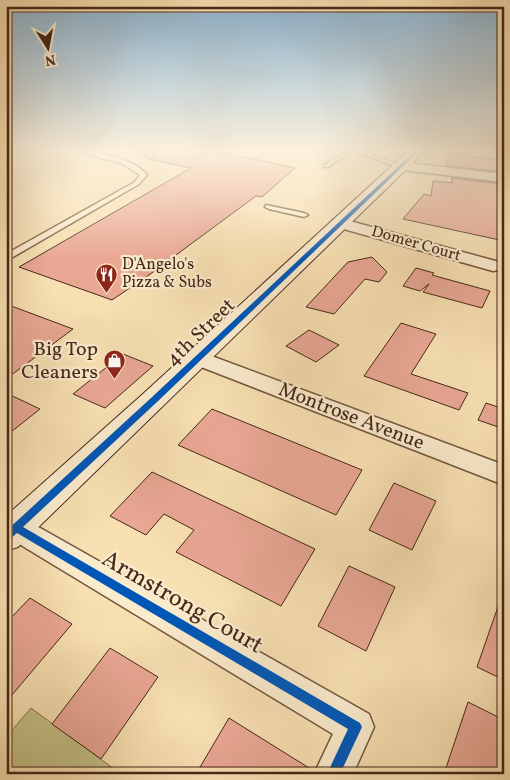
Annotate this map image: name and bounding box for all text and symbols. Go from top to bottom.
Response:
north arrow [22,22,72,72]
text: N [43,49,57,70]
street label: Domer Court [369,221,464,267]
place label: D'Angelo's Pizza & Subs [122,254,212,294]
restaurant icon: D'Angelo's Pizza & Subs [94,262,118,293]
street label: 4th Street [160,293,242,373]
place label: Big Top Cleaners [21,336,98,387]
shop icon: Big Top Cleaners [102,349,126,380]
street label: Montrose Avenue [274,376,428,458]
street label: Armstrong Court [95,543,269,663]

